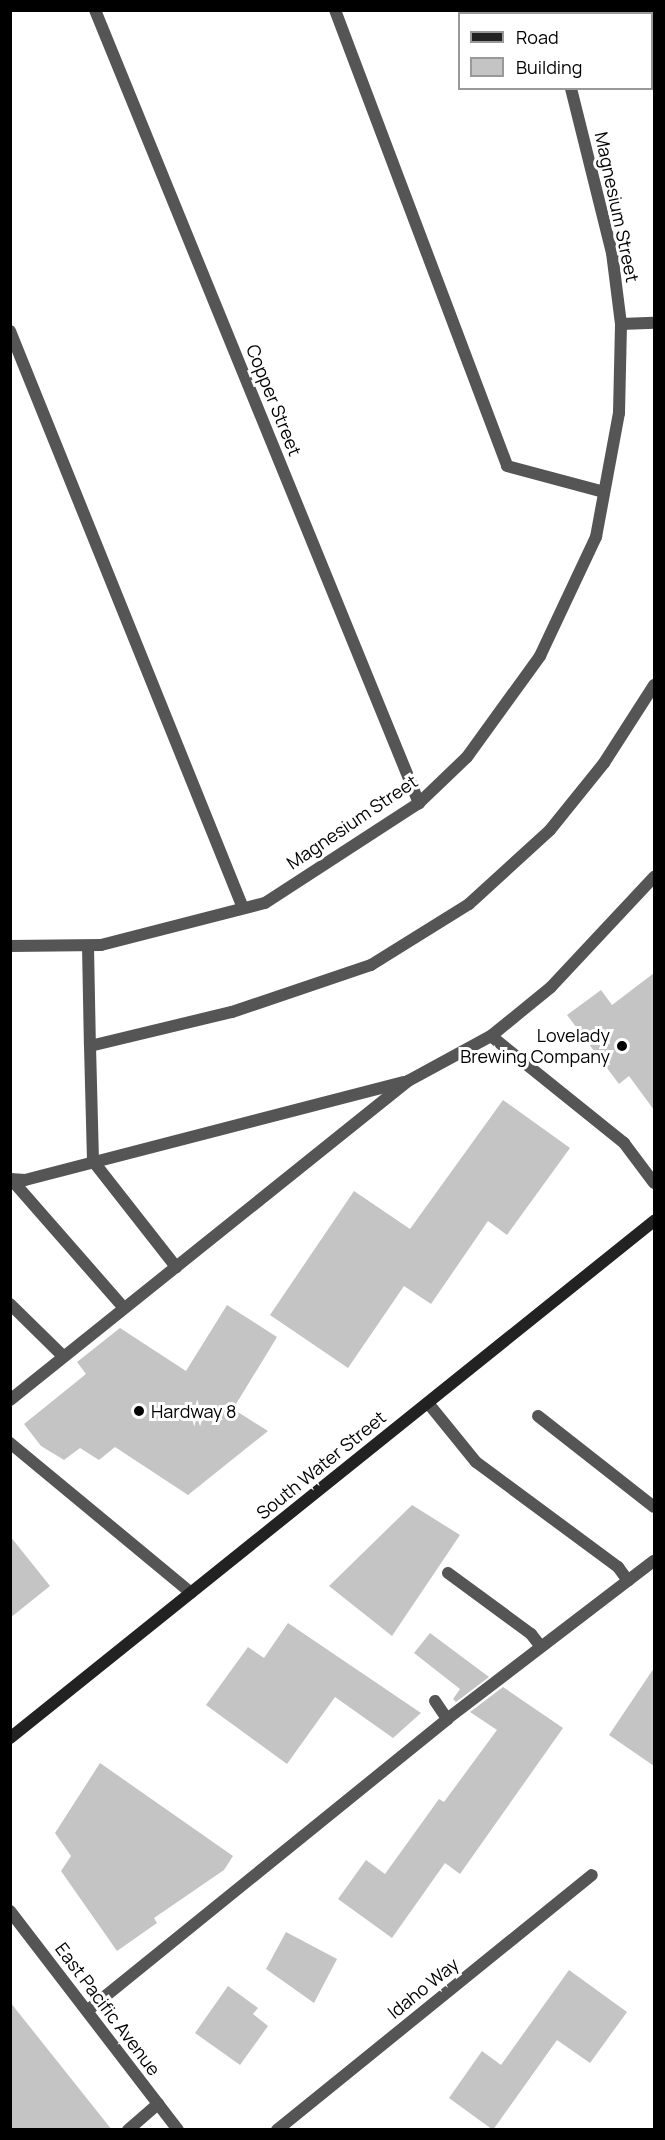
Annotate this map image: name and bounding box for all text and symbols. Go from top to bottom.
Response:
legend [458,12,653,90]
text: Road [516,25,559,49]
text: Building [516,55,582,79]
street label: Magnesium Street [591,130,643,284]
street label: Copper Street [242,341,306,459]
street label: Magnesium Street [283,770,421,874]
place label: Lovelady Brewing Company [460,1025,610,1068]
marker: Lovelady Brewing Company [615,1039,629,1053]
place label: Hardway 8 [151,1400,237,1422]
marker: Hardway 8 [132,1404,146,1418]
street label: South Water Street [252,1406,390,1524]
street label: East Pacific Avenue [51,1938,165,2080]
street label: Idaho Way [383,1953,463,2023]

